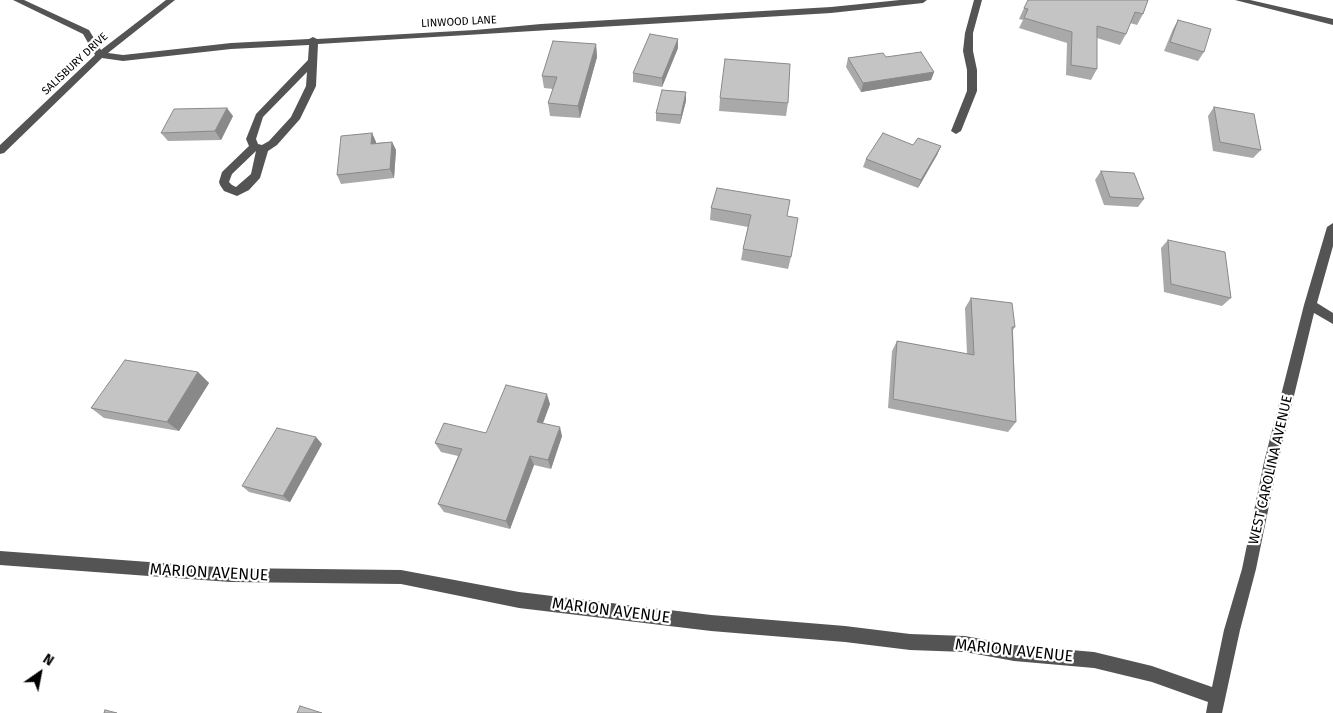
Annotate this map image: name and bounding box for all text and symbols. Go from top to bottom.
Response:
street label: LINWOOD LANE [421,13,497,31]
street label: SALISBURY DRIVE [39,30,111,98]
street label: WEST CAROLINA AVENUE [1246,394,1296,546]
street label: MARION AVENUE [149,560,269,586]
street label: MARION AVENUE [551,594,671,628]
street label: MARION AVENUE [954,635,1074,667]
north arrow [15,648,65,698]
text: N [40,650,57,670]

